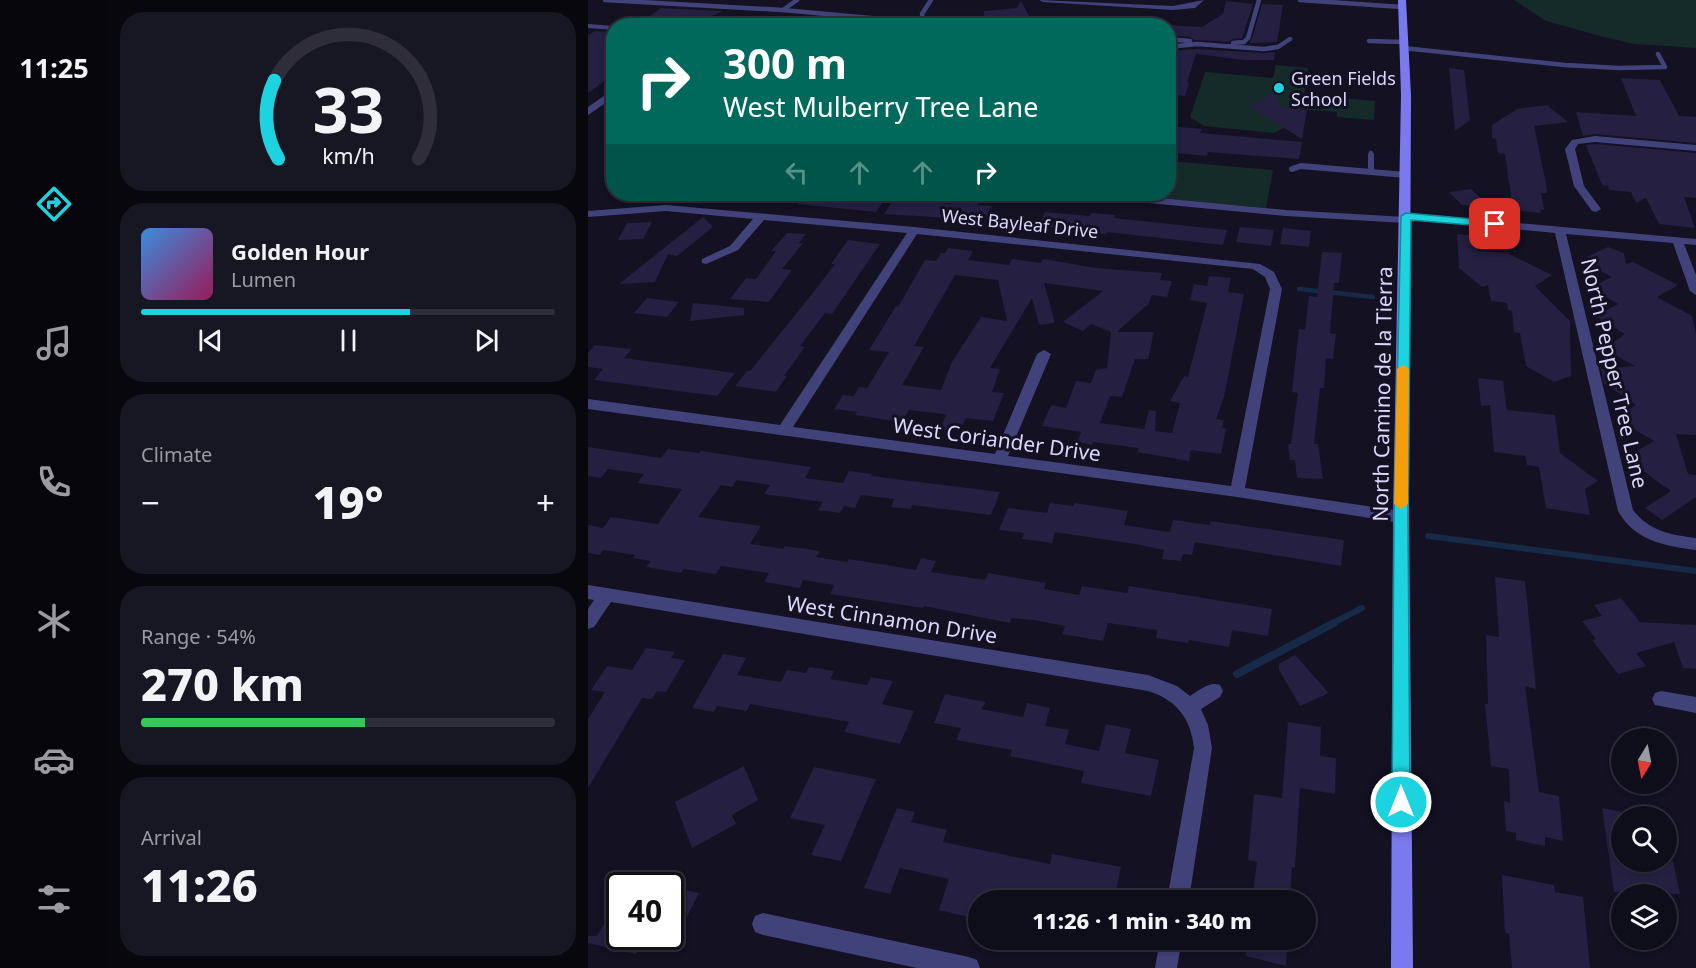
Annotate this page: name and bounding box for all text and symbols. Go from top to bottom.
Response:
text: 300 m [723,34,847,91]
icon: right [624,42,702,120]
text: 11:25 [19,49,89,86]
text: 33 [312,66,384,151]
place label: Green Fields School [1291,66,1396,111]
marker: Green Fields School [1272,81,1286,95]
text: West Mulberry Tree Lane [723,88,1039,125]
text: km/h [322,141,374,170]
icon: left [780,156,813,189]
icon: ahead [843,156,876,189]
icon: ahead [906,156,939,189]
icon: right [969,156,1002,189]
icon: directions [33,183,75,225]
pin [1469,198,1520,249]
street label: West Bayleaf Drive [940,203,1100,243]
icon: arrive [1478,207,1511,240]
text: Golden Hour [231,236,369,266]
street label: North Pepper Tree Lane [1575,255,1655,491]
text: Lumen [231,266,296,293]
street label: North Camino de la Tierra [1366,266,1398,522]
icon: music [33,322,75,364]
icon: previous [194,324,227,357]
icon: pause [332,324,365,357]
icon: next [470,324,503,357]
street label: West Coriander Drive [891,411,1103,467]
text: Climate [141,441,212,468]
icon: phone [33,461,75,503]
text: 19° [312,471,384,532]
text: − [141,480,160,525]
text: + [536,480,555,525]
street label: West Cinnamon Drive [785,588,999,650]
icon: climate [33,600,75,642]
text: Range · 54% [141,623,256,650]
text: 270 km [141,653,304,714]
north arrow [1611,728,1677,794]
map controls [1611,728,1677,950]
icon: car [33,739,75,781]
position arrow [1369,770,1433,834]
button: search [1611,806,1677,872]
text: Arrival [141,824,202,851]
text: 11:26 [141,854,258,915]
speed limit sign: 40 [606,872,684,950]
icon: filters [33,878,75,920]
button: layers [1611,884,1677,950]
text: 11:26 · 1 min · 340 m [1032,905,1252,935]

